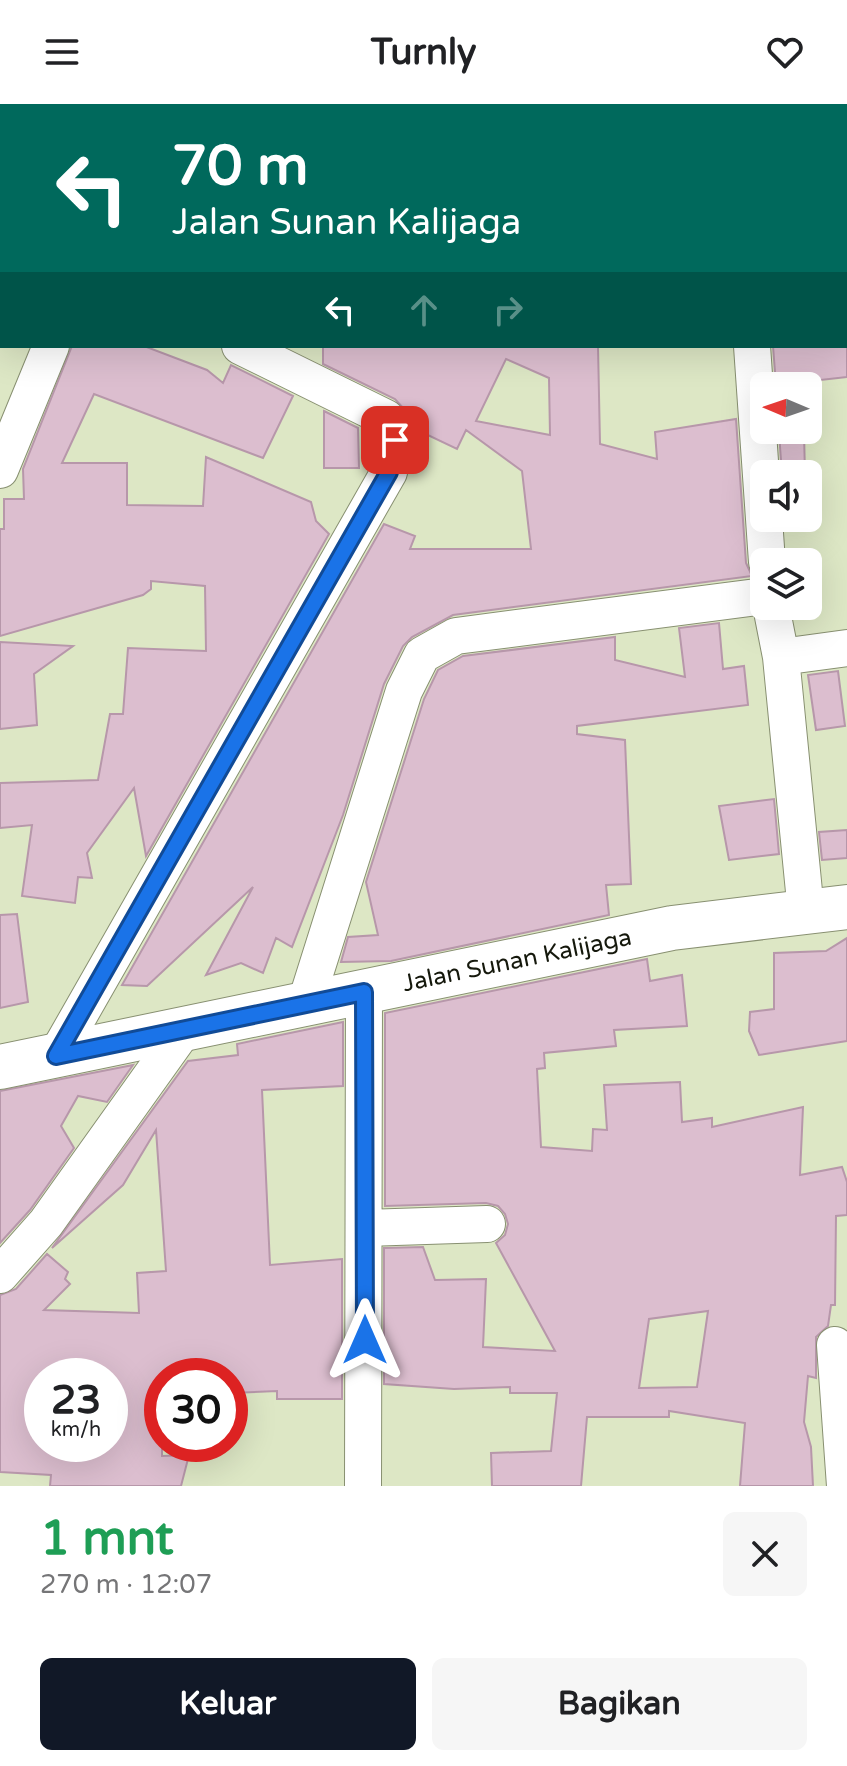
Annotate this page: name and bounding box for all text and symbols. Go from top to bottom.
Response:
icon: menu [40,30,84,74]
icon: heart [763,30,807,74]
text: Turnly [371,31,476,74]
text: 70 m [172,133,308,200]
icon: left [40,136,144,240]
text: Jalan Sunan Kalijaga [172,201,521,244]
icon: left [318,288,362,332]
icon: ahead [402,288,446,332]
icon: right [486,288,530,332]
north arrow [750,372,822,444]
map controls [750,372,822,620]
pin [361,406,429,474]
icon: arrive [373,418,417,462]
button: sound [750,460,822,532]
button: layers [750,548,822,620]
street label: Jalan Sunan Kalijaga [400,922,634,998]
position arrow [323,1298,407,1382]
speed limit sign: 30 [144,1358,248,1462]
text: 23 [51,1376,101,1424]
text: km/h [51,1418,101,1442]
text: 1 mnt [40,1510,174,1568]
button: close [723,1512,807,1596]
text: 270 m · 12:07 [40,1569,212,1600]
button: Keluar [40,1658,416,1750]
button: Bagikan [432,1658,807,1750]

